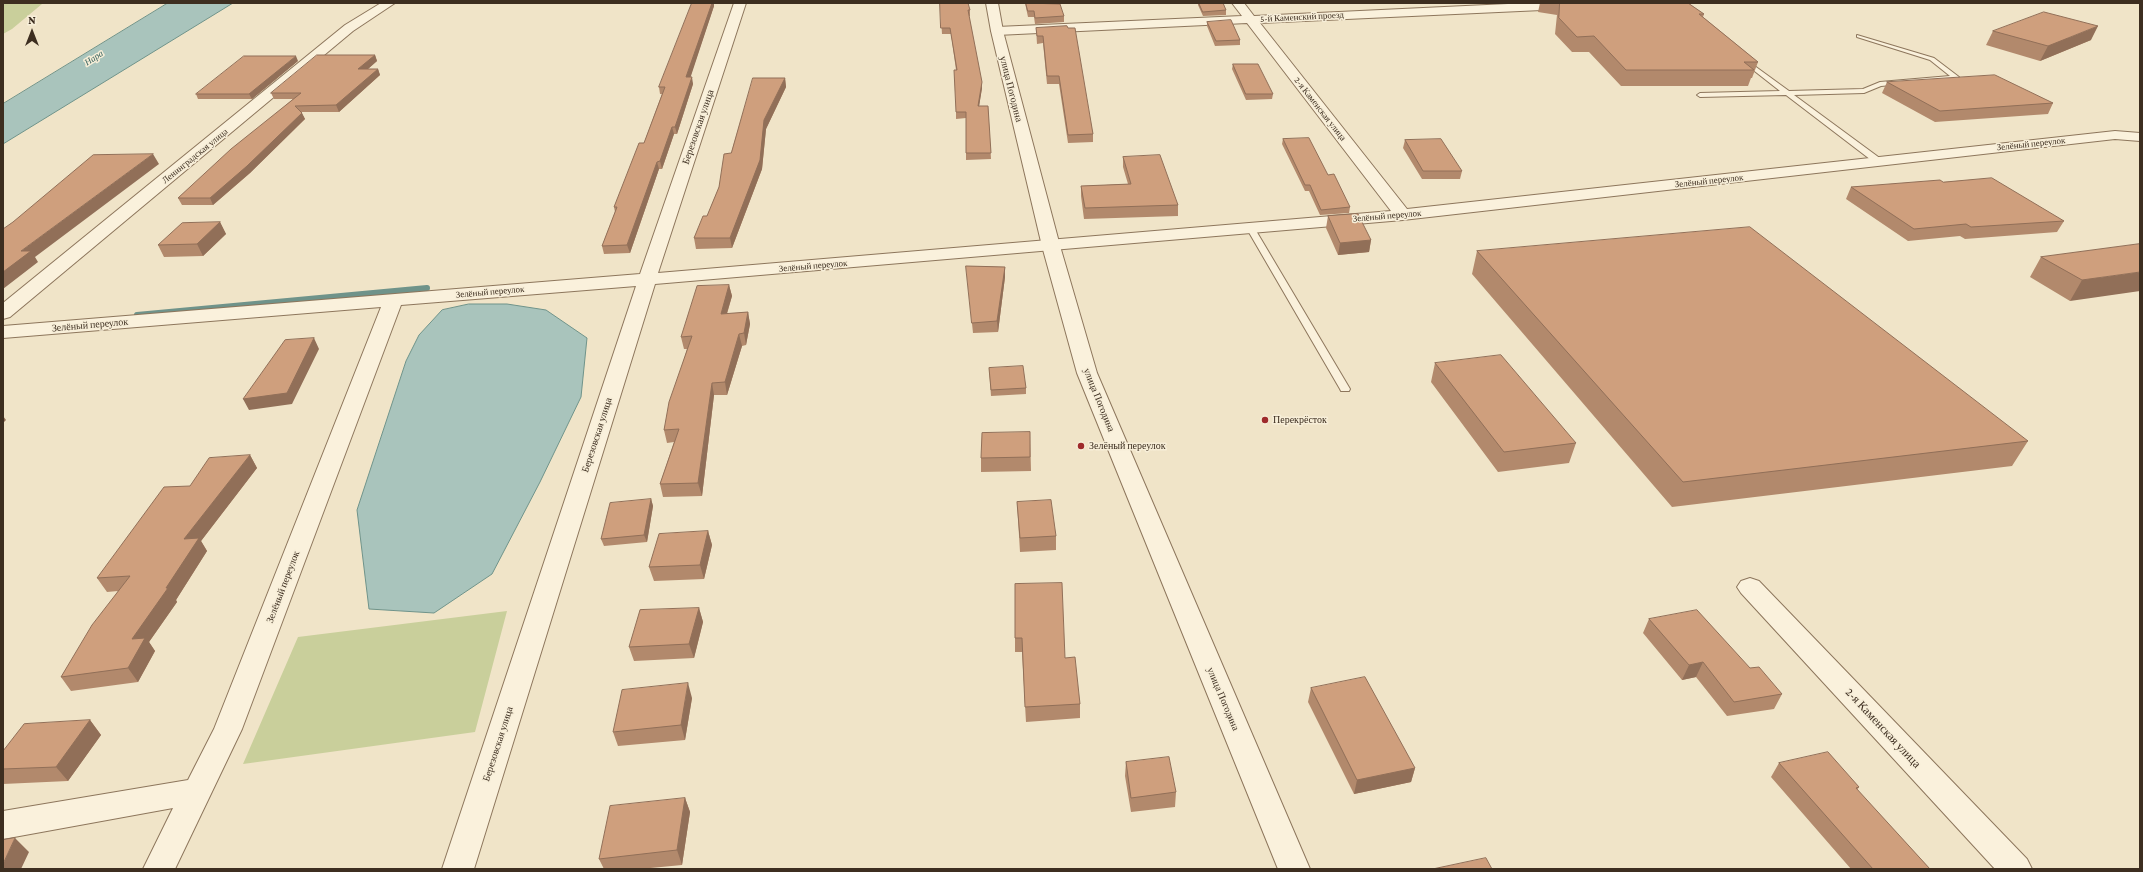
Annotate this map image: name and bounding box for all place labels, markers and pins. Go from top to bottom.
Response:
place label: Перекрёсток [1273,414,1327,426]
marker: Перекрёсток [1260,415,1270,425]
place label: Зелёный переулок [1089,440,1166,452]
marker: Зелёный переулок [1076,441,1086,451]

